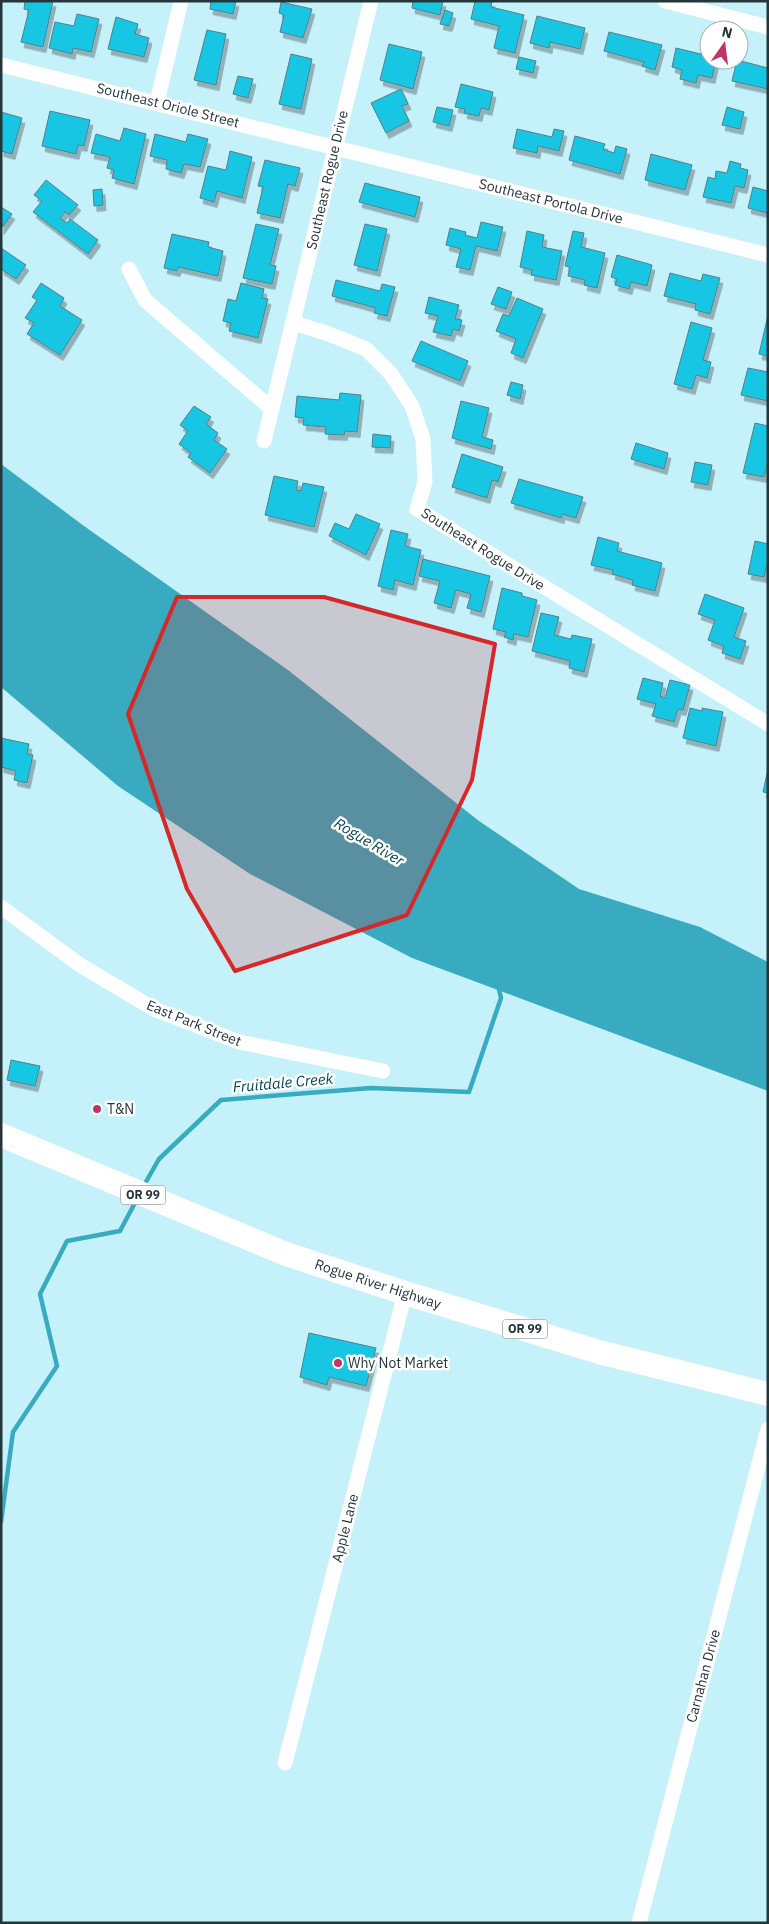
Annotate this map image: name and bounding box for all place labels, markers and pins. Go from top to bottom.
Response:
place label: T&N [107,1100,134,1118]
marker: T&N [91,1103,103,1115]
place label: Why Not Market [348,1354,448,1372]
marker: Why Not Market [332,1357,344,1369]

